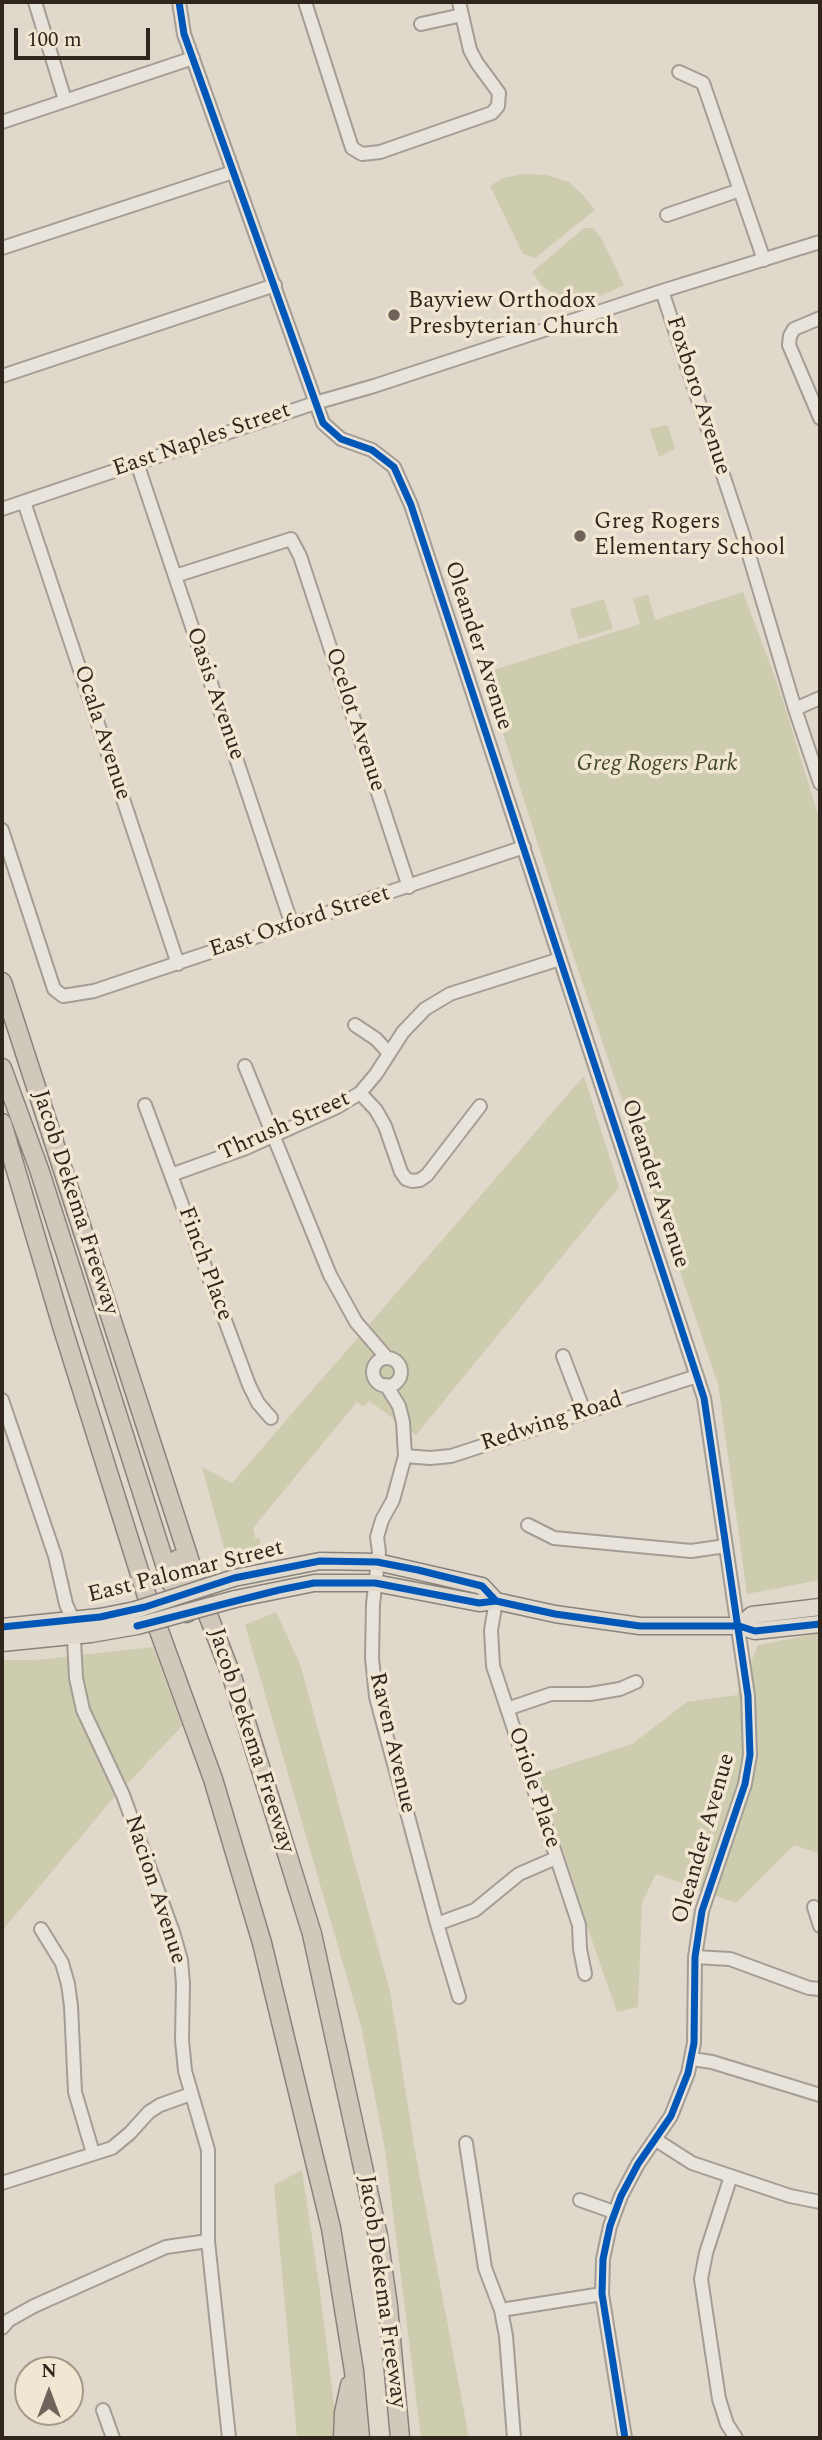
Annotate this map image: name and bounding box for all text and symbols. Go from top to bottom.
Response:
scale bar [18,14,154,58]
text: 100 m [27,24,82,56]
place label: Bayview Orthodox Presbyterian Church [408,288,619,342]
marker: Bayview Orthodox Presbyterian Church [386,307,402,323]
street label: Foxboro Avenue [658,313,736,479]
street label: East Naples Street [109,398,295,484]
place label: Greg Rogers Elementary School [594,509,785,563]
marker: Greg Rogers Elementary School [572,528,588,544]
street label: Oleander Avenue [437,558,517,734]
street label: Oasis Avenue [178,624,250,764]
street label: Ocelot Avenue [318,645,390,795]
street label: Ocala Avenue [66,662,136,804]
park label: Greg Rogers Park [577,751,737,779]
street label: East Oxford Street [206,881,394,965]
street label: Thrush Street [215,1086,355,1168]
street label: Jacob Dekema Freeway [25,1087,123,1319]
street label: Oleander Avenue [614,1096,694,1272]
street label: Finch Place [171,1203,237,1325]
street label: Redwing Road [478,1387,626,1459]
street label: East Palomar Street [85,1535,287,1611]
street label: Jacob Dekema Freeway [201,1625,299,1857]
street label: Raven Avenue [361,1670,421,1816]
street label: Oriole Place [500,1724,566,1852]
street label: Oleander Avenue [667,1751,743,1927]
street label: Nacion Avenue [117,1812,191,1968]
street label: Jacob Dekema Freeway [351,2174,411,2410]
north arrow [14,2356,84,2426]
text: N [41,2357,57,2386]

